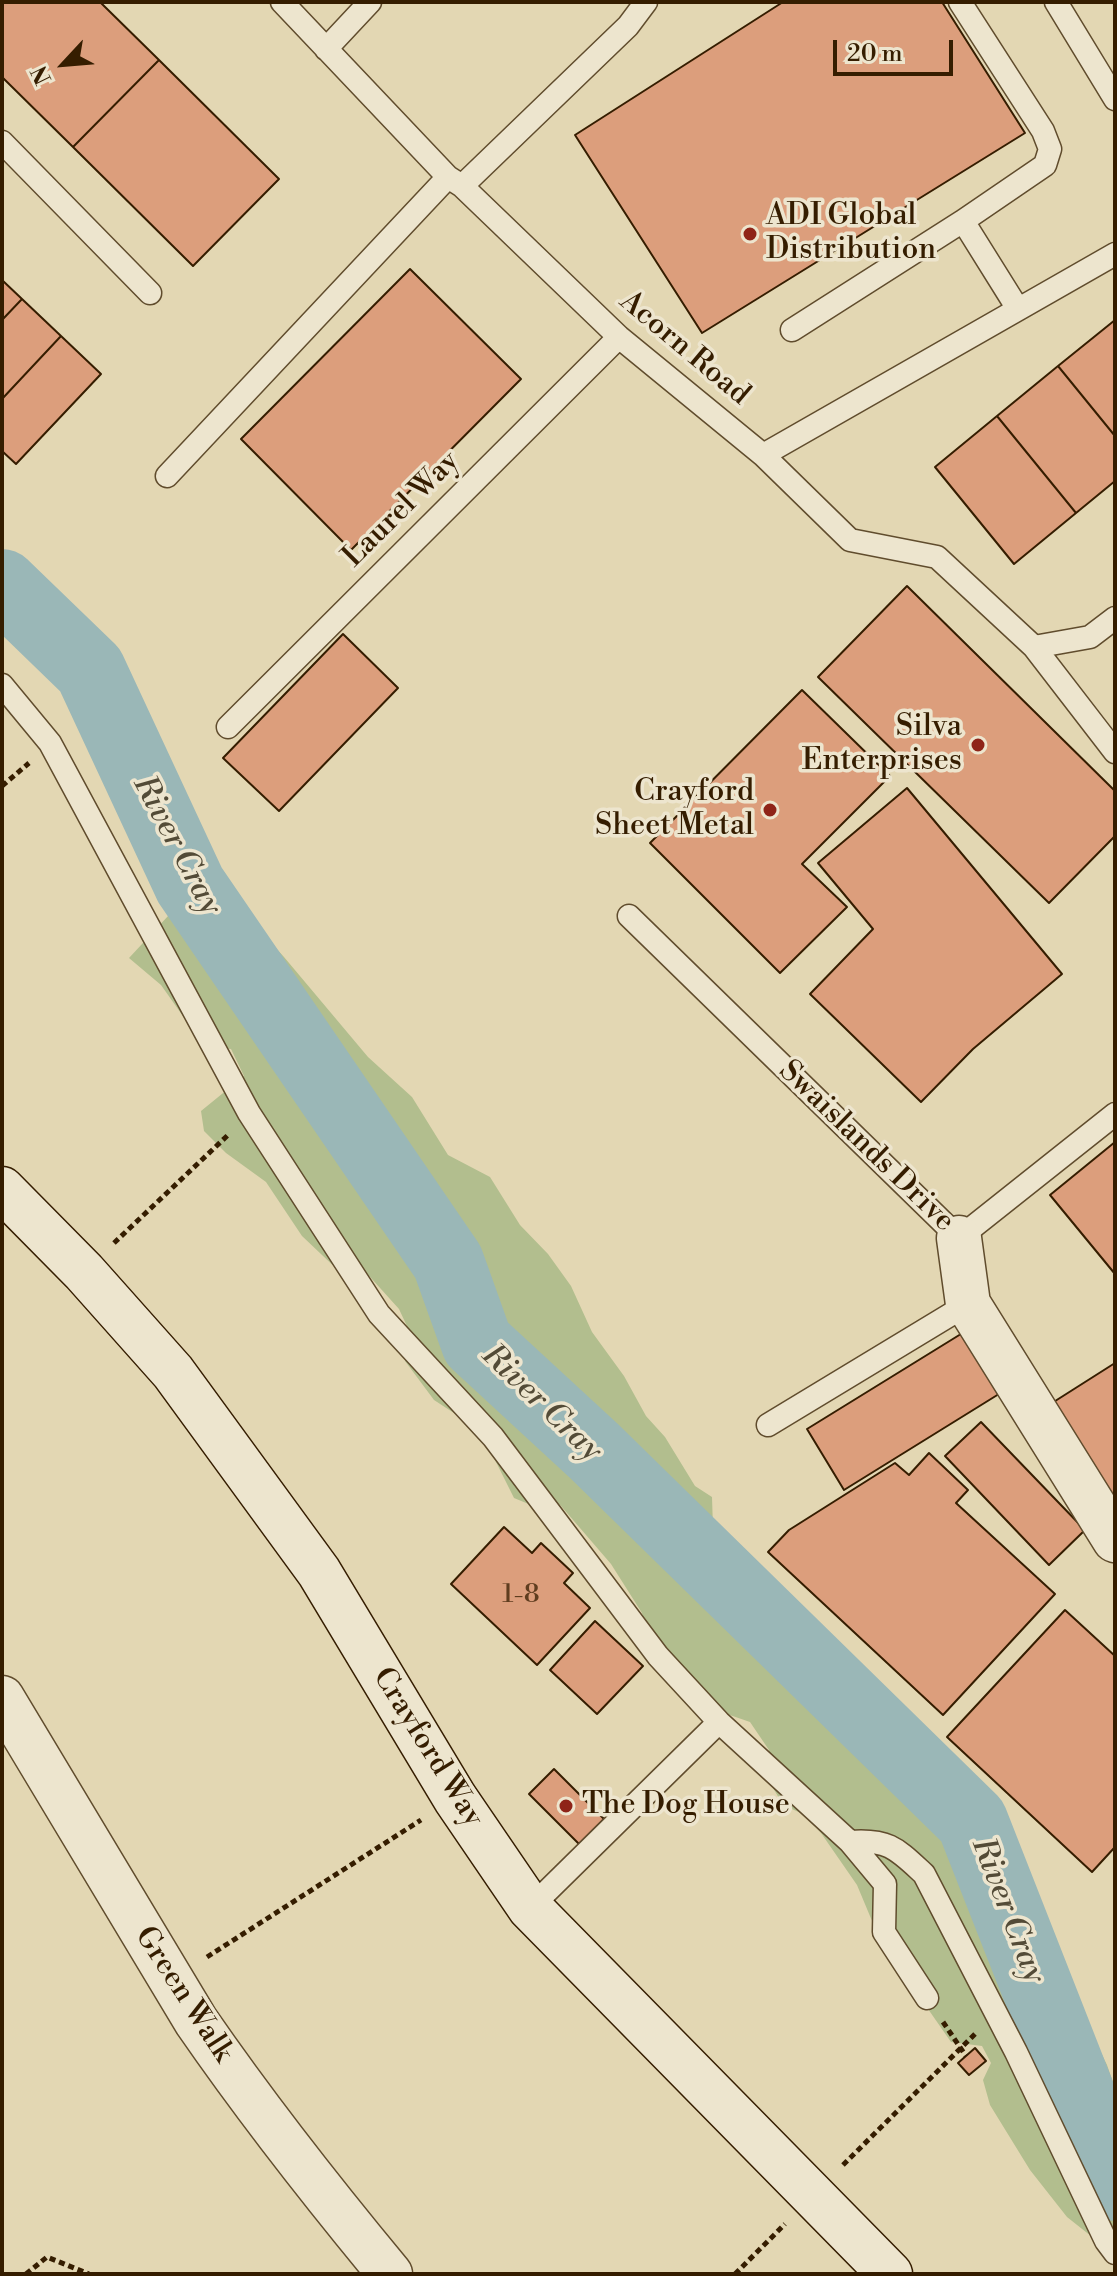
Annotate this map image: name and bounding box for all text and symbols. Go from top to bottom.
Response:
north arrow [24,24,104,104]
scale bar [837,24,957,74]
text: 20 m [847,39,903,69]
text: N [26,61,58,88]
place label: ADI Global Distribution [766,199,936,270]
marker: ADI Global Distribution [741,225,759,243]
street label: Acorn Road [612,284,756,414]
street label: Laurel Way [336,444,468,576]
place label: Silva Enterprises [802,710,962,780]
marker: Silva Enterprises [969,736,987,754]
water label: River Cray [123,770,229,922]
place label: Crayford Sheet Metal [595,775,754,846]
marker: Crayford Sheet Metal [761,801,779,819]
street label: Swaislands Drive [771,1054,961,1240]
water label: River Cray [473,1337,609,1471]
house number: 1-8 [502,1580,540,1612]
street label: Crayford Way [364,1662,490,1834]
place label: The Dog House [582,1788,790,1824]
marker: The Dog House [557,1797,575,1815]
water label: River Cray [962,1833,1052,1989]
street label: Green Walk [126,1921,240,2069]

